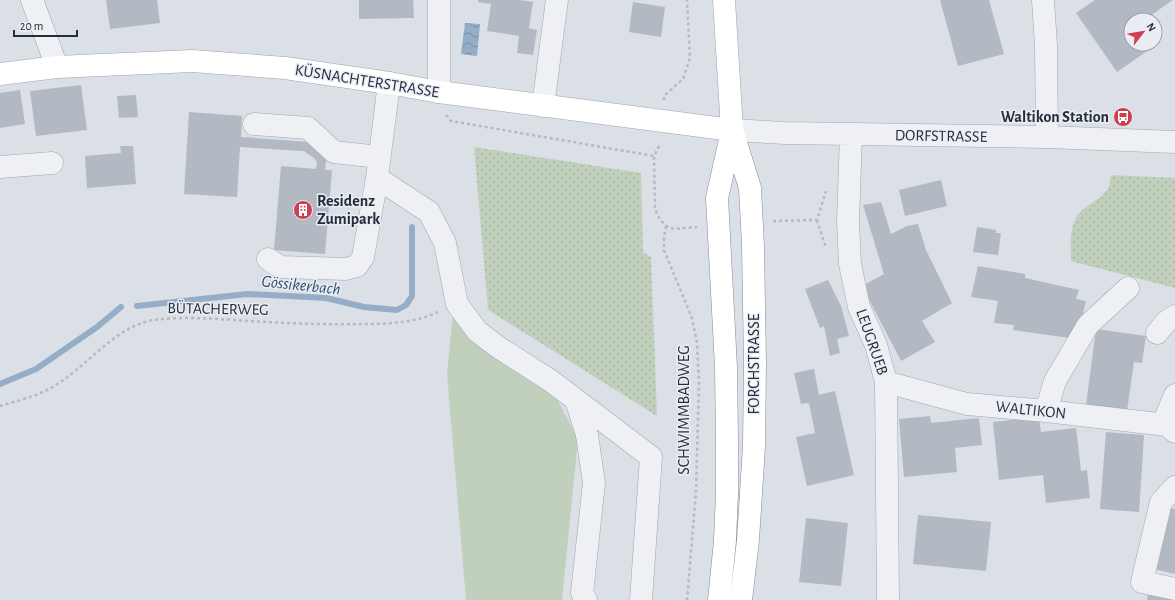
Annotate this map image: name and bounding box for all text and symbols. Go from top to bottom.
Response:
scale bar [14,12,77,38]
north arrow [1123,12,1163,52]
text: 20 m [20,20,43,32]
text: N [1144,21,1158,33]
street label: KÜSNACHTERSTRASSE [294,60,441,100]
bus stop icon: Waltikon Station [1112,106,1134,128]
place label: Waltikon Station [1001,109,1109,125]
street label: DORFSTRASSE [895,127,988,145]
place label: Residenz Zumipark [317,193,380,227]
building icon: Residenz Zumipark [292,199,314,221]
water label: Gössikerbach [261,272,341,298]
street label: BÜTACHERWEG [167,298,269,318]
street label: LEUGRUEB [853,307,891,377]
street label: FORCHSTRASSE [746,313,762,415]
street label: SCHWIMMBADWEG [676,345,692,475]
street label: WALTIKON [995,398,1067,422]

